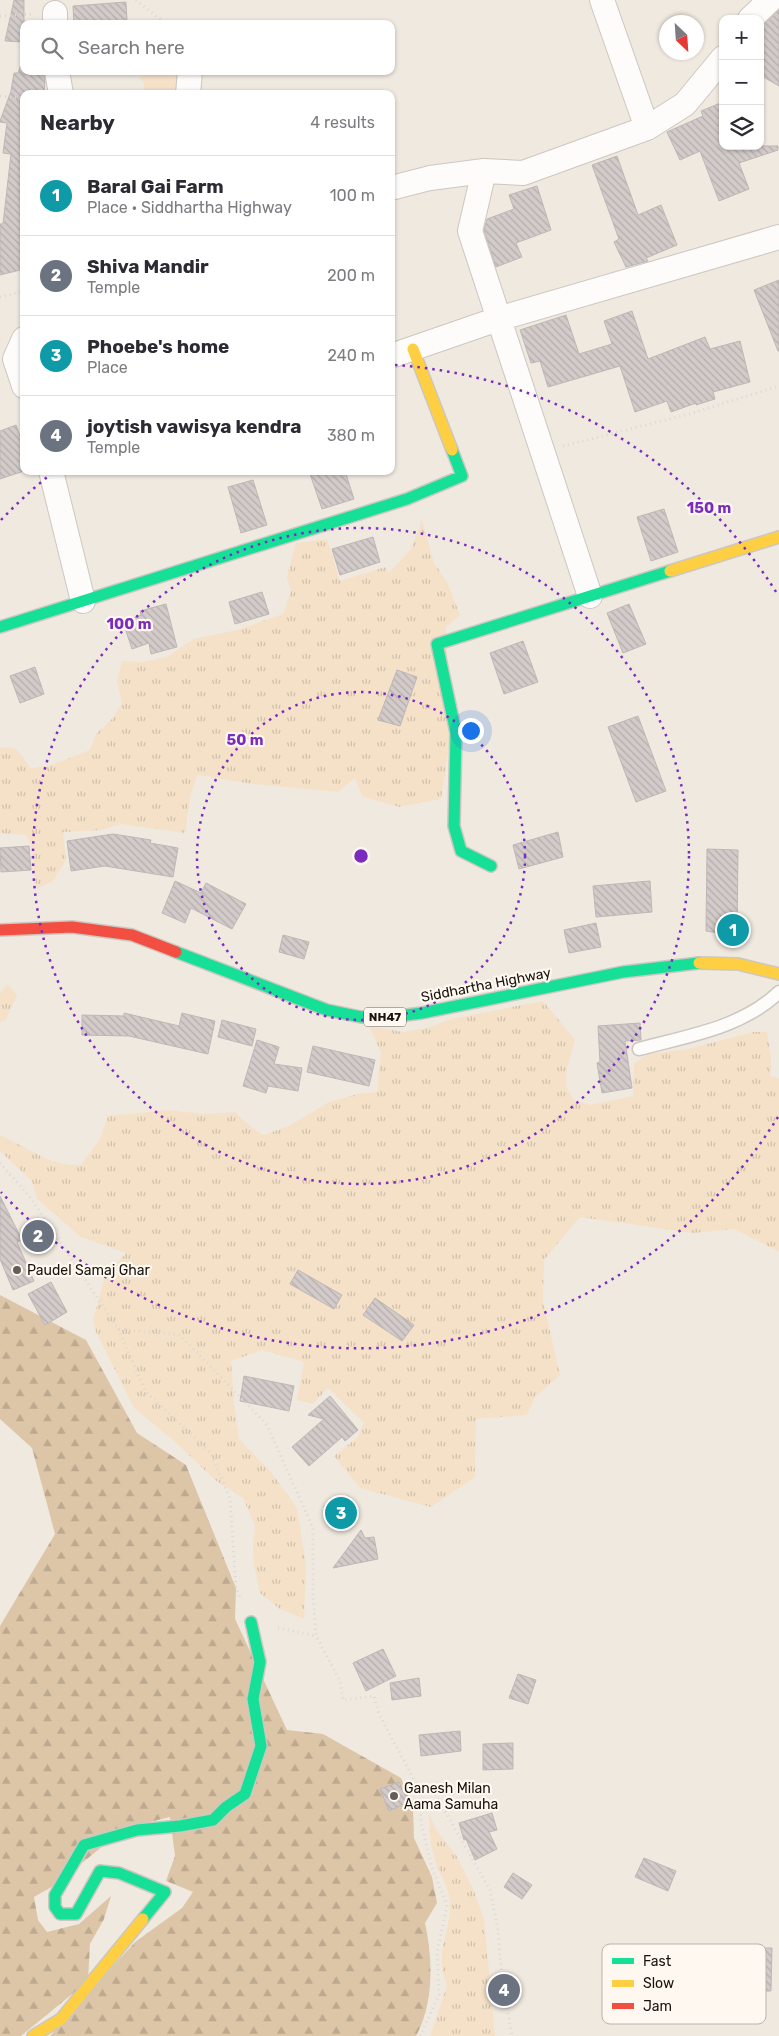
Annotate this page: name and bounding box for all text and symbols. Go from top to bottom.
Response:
north arrow [659,15,704,60]
map controls [719,15,764,150]
button: + [719,15,764,60]
search box [20,20,395,75]
icon: search [38,34,66,62]
text: Search here [78,36,185,59]
button: − [719,60,764,105]
button: layers [719,105,764,150]
text: Nearby [40,110,115,135]
text: 4 results [310,113,375,132]
text: Baral Gai Farm [87,175,224,198]
text: 1 [52,186,60,205]
text: 100 m [330,186,375,205]
text: Place · Siddhartha Highway [87,198,292,217]
text: Shiva Mandir [87,255,209,278]
text: 2 [51,266,61,285]
text: 200 m [327,266,375,285]
text: Temple [87,278,140,297]
text: Phoebe's home [87,335,229,358]
text: 3 [51,346,61,365]
text: 240 m [328,346,375,365]
text: Place [87,358,128,377]
text: joytish vawisya kendra [87,415,301,438]
text: 4 [51,426,61,445]
text: 380 m [327,426,375,445]
text: Temple [87,438,140,457]
text: 150 m [687,499,731,517]
text: 100 m [107,615,151,633]
your location [458,718,484,744]
text: 50 m [227,731,263,749]
centre of rings [352,847,370,865]
pin: 1 [717,911,749,949]
street label: Siddhartha Highway [420,964,553,1006]
road number: NH47 [364,1008,406,1026]
pin: 2 [22,1217,54,1255]
place label: Paudel Samaj Ghar [27,1262,151,1279]
marker: Paudel Samaj Ghar [11,1264,23,1276]
pin: 3 [325,1494,357,1532]
place label: Ganesh Milan Aama Samuha [404,1780,498,1813]
marker: Ganesh Milan Aama Samuha [388,1790,400,1802]
legend [602,1944,766,2024]
text: Fast [643,1953,672,1970]
pin: 4 [488,1971,520,2009]
text: Slow [643,1975,674,1992]
text: Jam [643,1998,672,2015]

